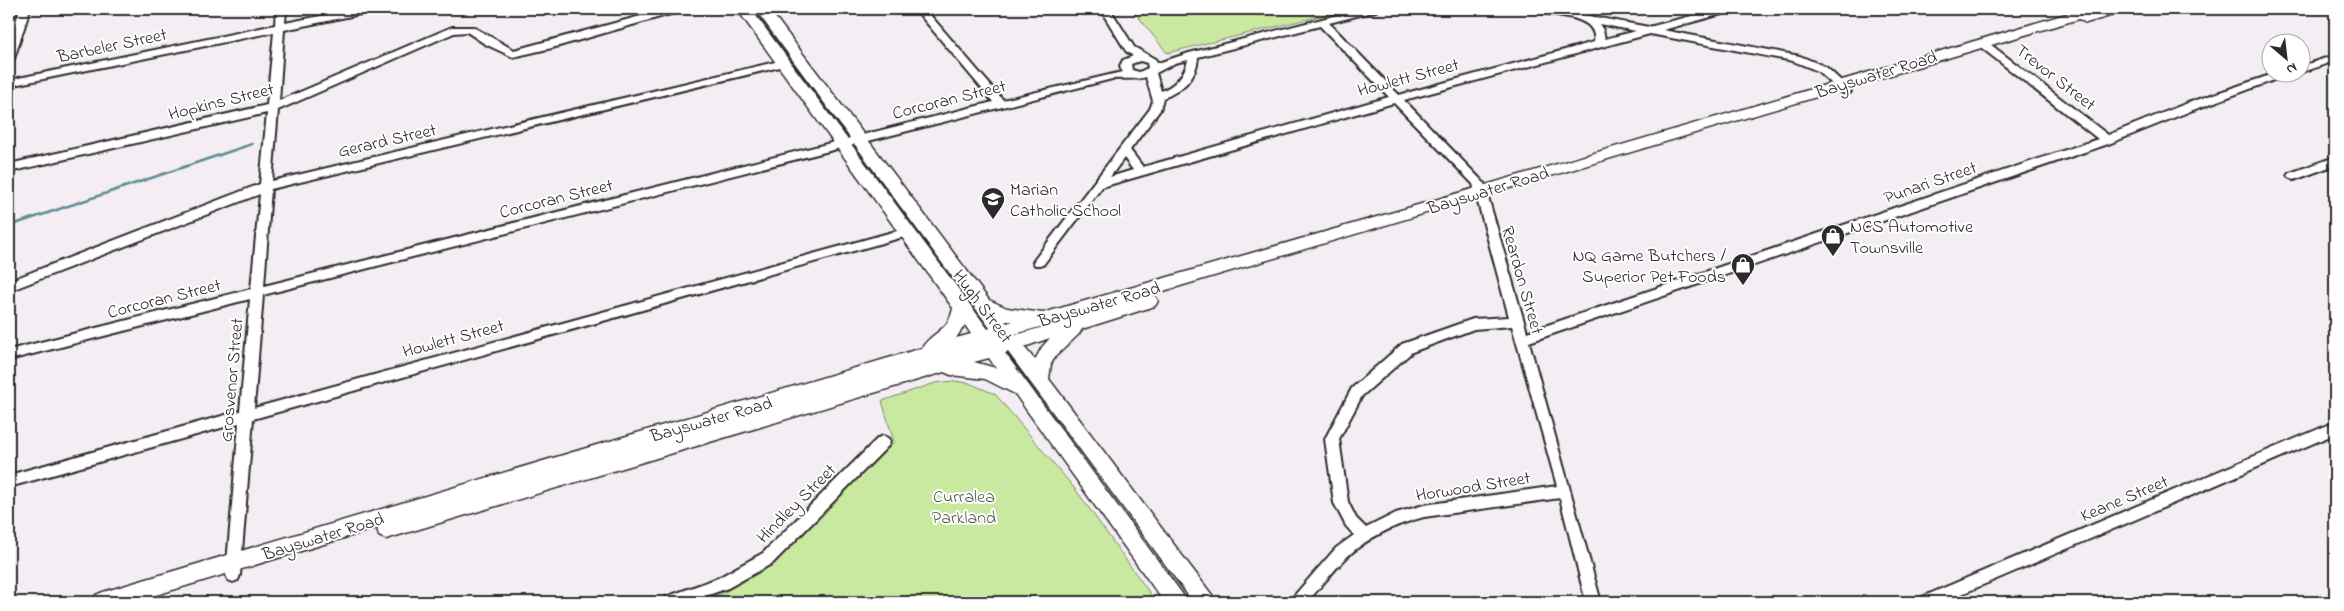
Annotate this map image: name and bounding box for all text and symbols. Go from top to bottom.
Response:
street label: Barbeler Street [54,23,170,71]
north arrow [2262,32,2312,82]
street label: Trevor Street [2009,39,2100,118]
street label: Bayswater Road [1812,45,1941,107]
street label: Howlett Street [1355,53,1462,105]
text: N [2282,57,2301,80]
street label: Corcoran Street [890,74,1009,128]
street label: Hopkins Street [166,77,277,129]
street label: Gerard Street [336,118,439,166]
street label: Punari Street [1881,156,1981,212]
street label: Bayswater Road [1424,161,1553,223]
street label: Corcoran Street [497,173,616,227]
place label: Marian Catholic School [1010,178,1121,225]
school or university icon: Marian Catholic School [980,186,1006,220]
place label: NCS Automotive Townsville [1850,215,1974,262]
street label: Reardon Street [1493,223,1549,338]
shop icon: NCS Automotive Townsville [1820,223,1846,257]
place label: NQ Game Butchers / Superior Pet Foods [1572,244,1726,291]
shop icon: NQ Game Butchers / Superior Pet Foods [1730,252,1756,286]
street label: Hugh Street [944,265,1018,350]
street label: Corcoran Street [105,273,224,327]
street label: Bayswater Road [1035,276,1164,336]
street label: Howlett Street [400,314,507,366]
street label: Grosvenor Street [215,317,251,443]
street label: Bayswater Road [647,391,776,451]
street label: Hindley Street [752,459,843,550]
street label: Horwood Street [1414,466,1533,510]
street label: Keane Street [2077,470,2173,530]
park label: Curralea Parkland [932,485,996,532]
street label: Bayswater Road [259,507,388,569]

